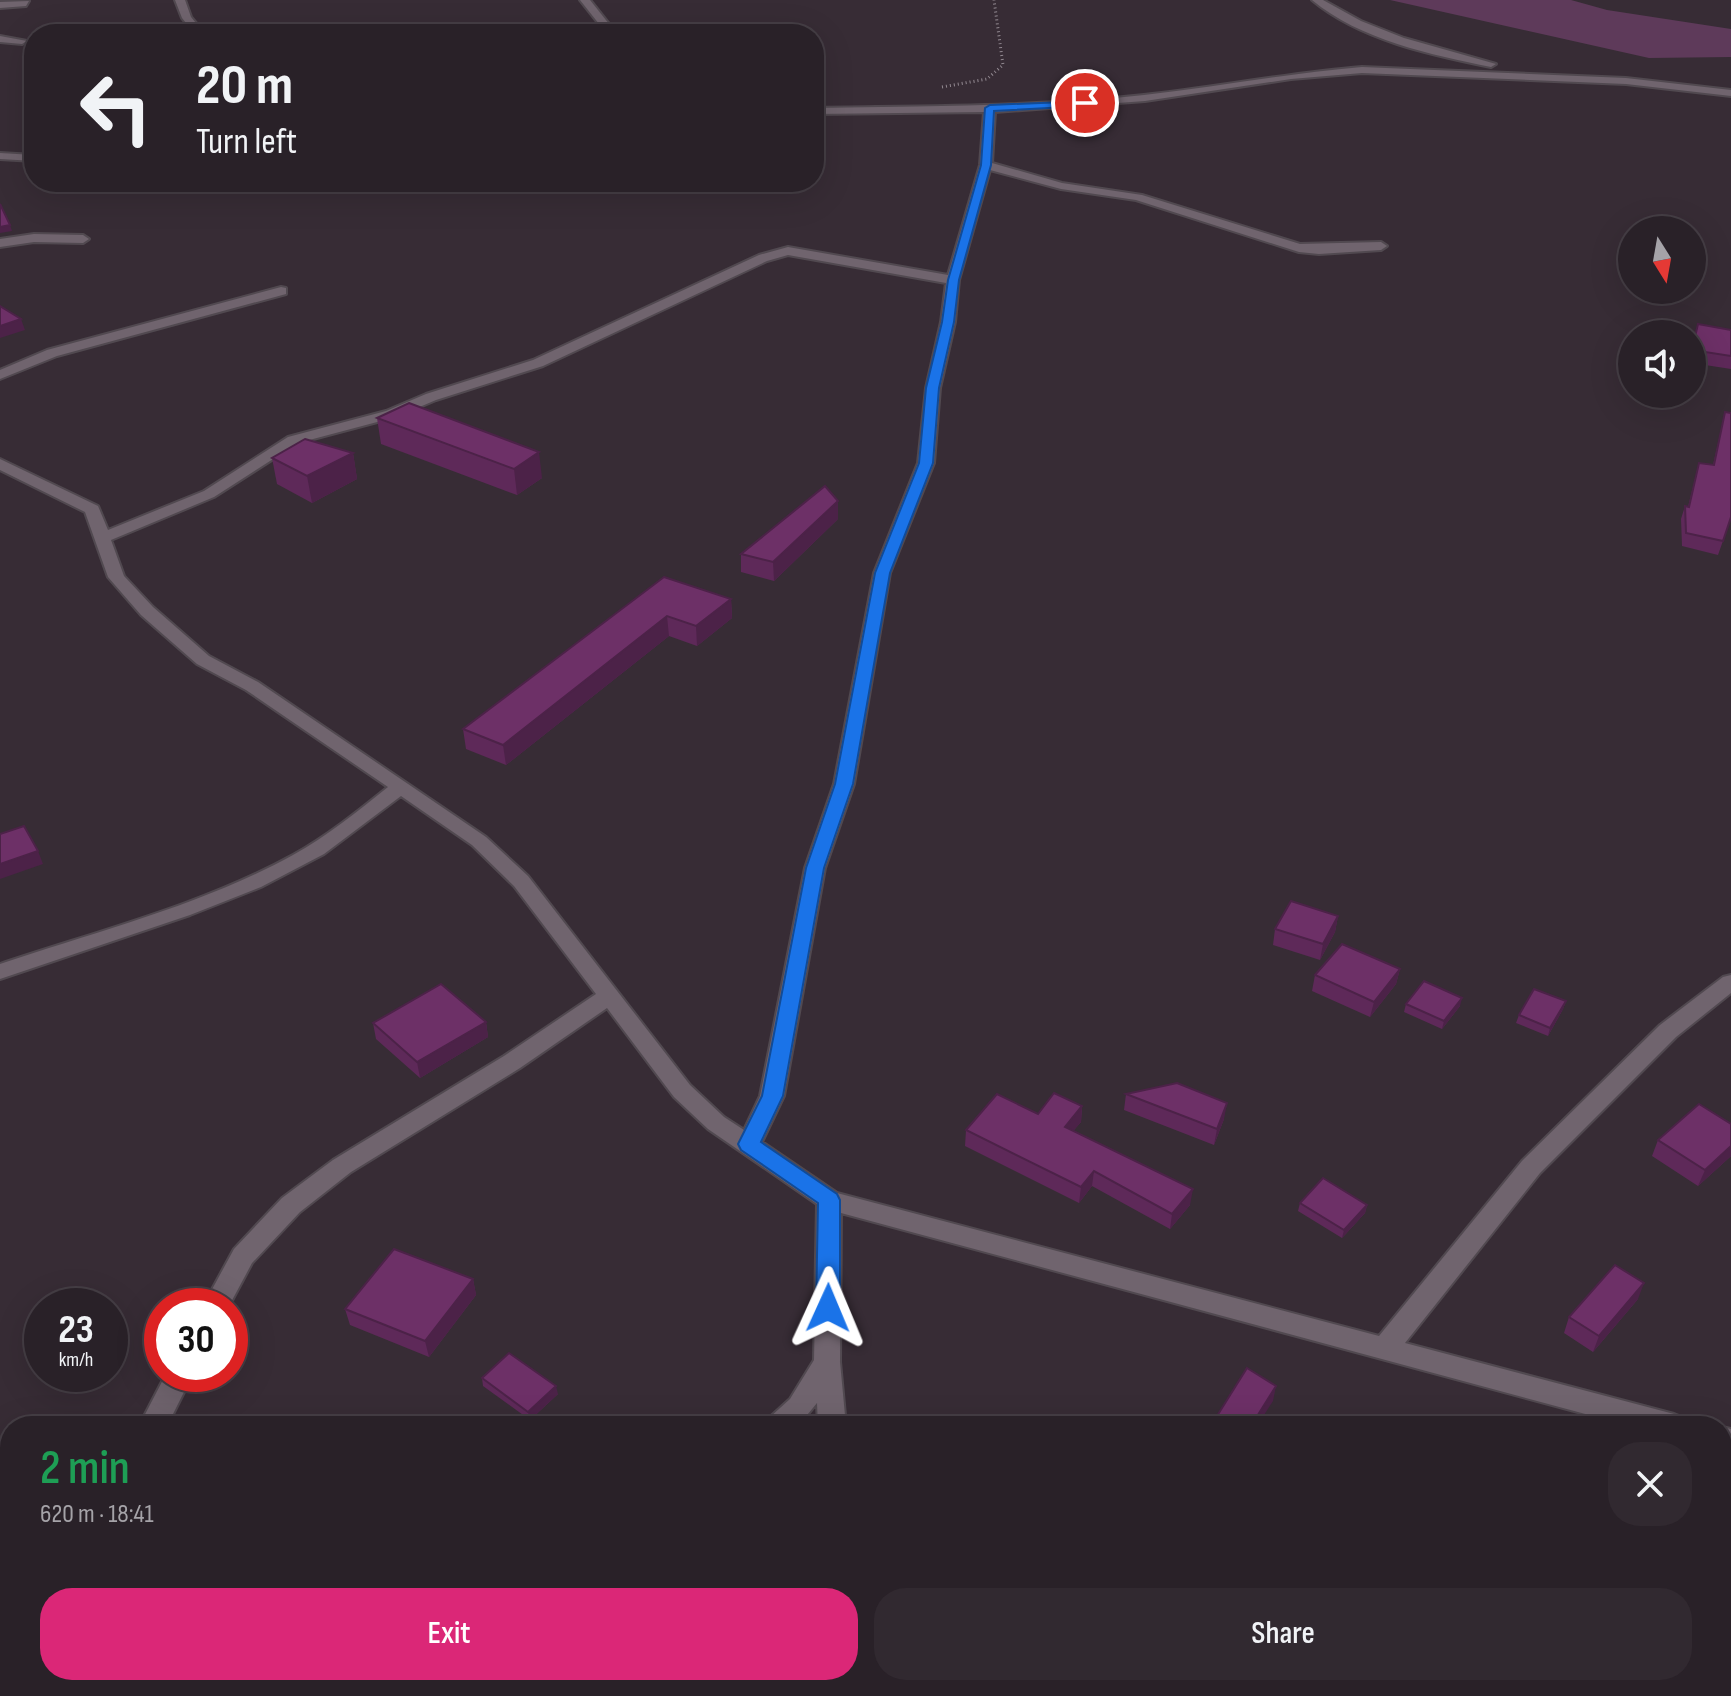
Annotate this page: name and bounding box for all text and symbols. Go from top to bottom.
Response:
text: 20 m [196,53,293,120]
icon: left [64,56,168,160]
pin [1051,69,1119,137]
icon: arrive [1063,81,1107,125]
text: Turn left [196,121,297,164]
north arrow [1618,216,1706,304]
map controls [1618,216,1706,408]
button: sound [1618,320,1706,408]
position arrow [786,1266,870,1350]
speed limit sign: 30 [144,1288,248,1392]
text: 23 [58,1306,94,1354]
text: km/h [59,1348,93,1372]
text: 2 min [40,1440,130,1497]
button: close [1608,1442,1692,1526]
text: 620 m · 18:41 [40,1499,154,1530]
button: Exit [40,1588,858,1680]
button: Share [874,1588,1692,1680]

